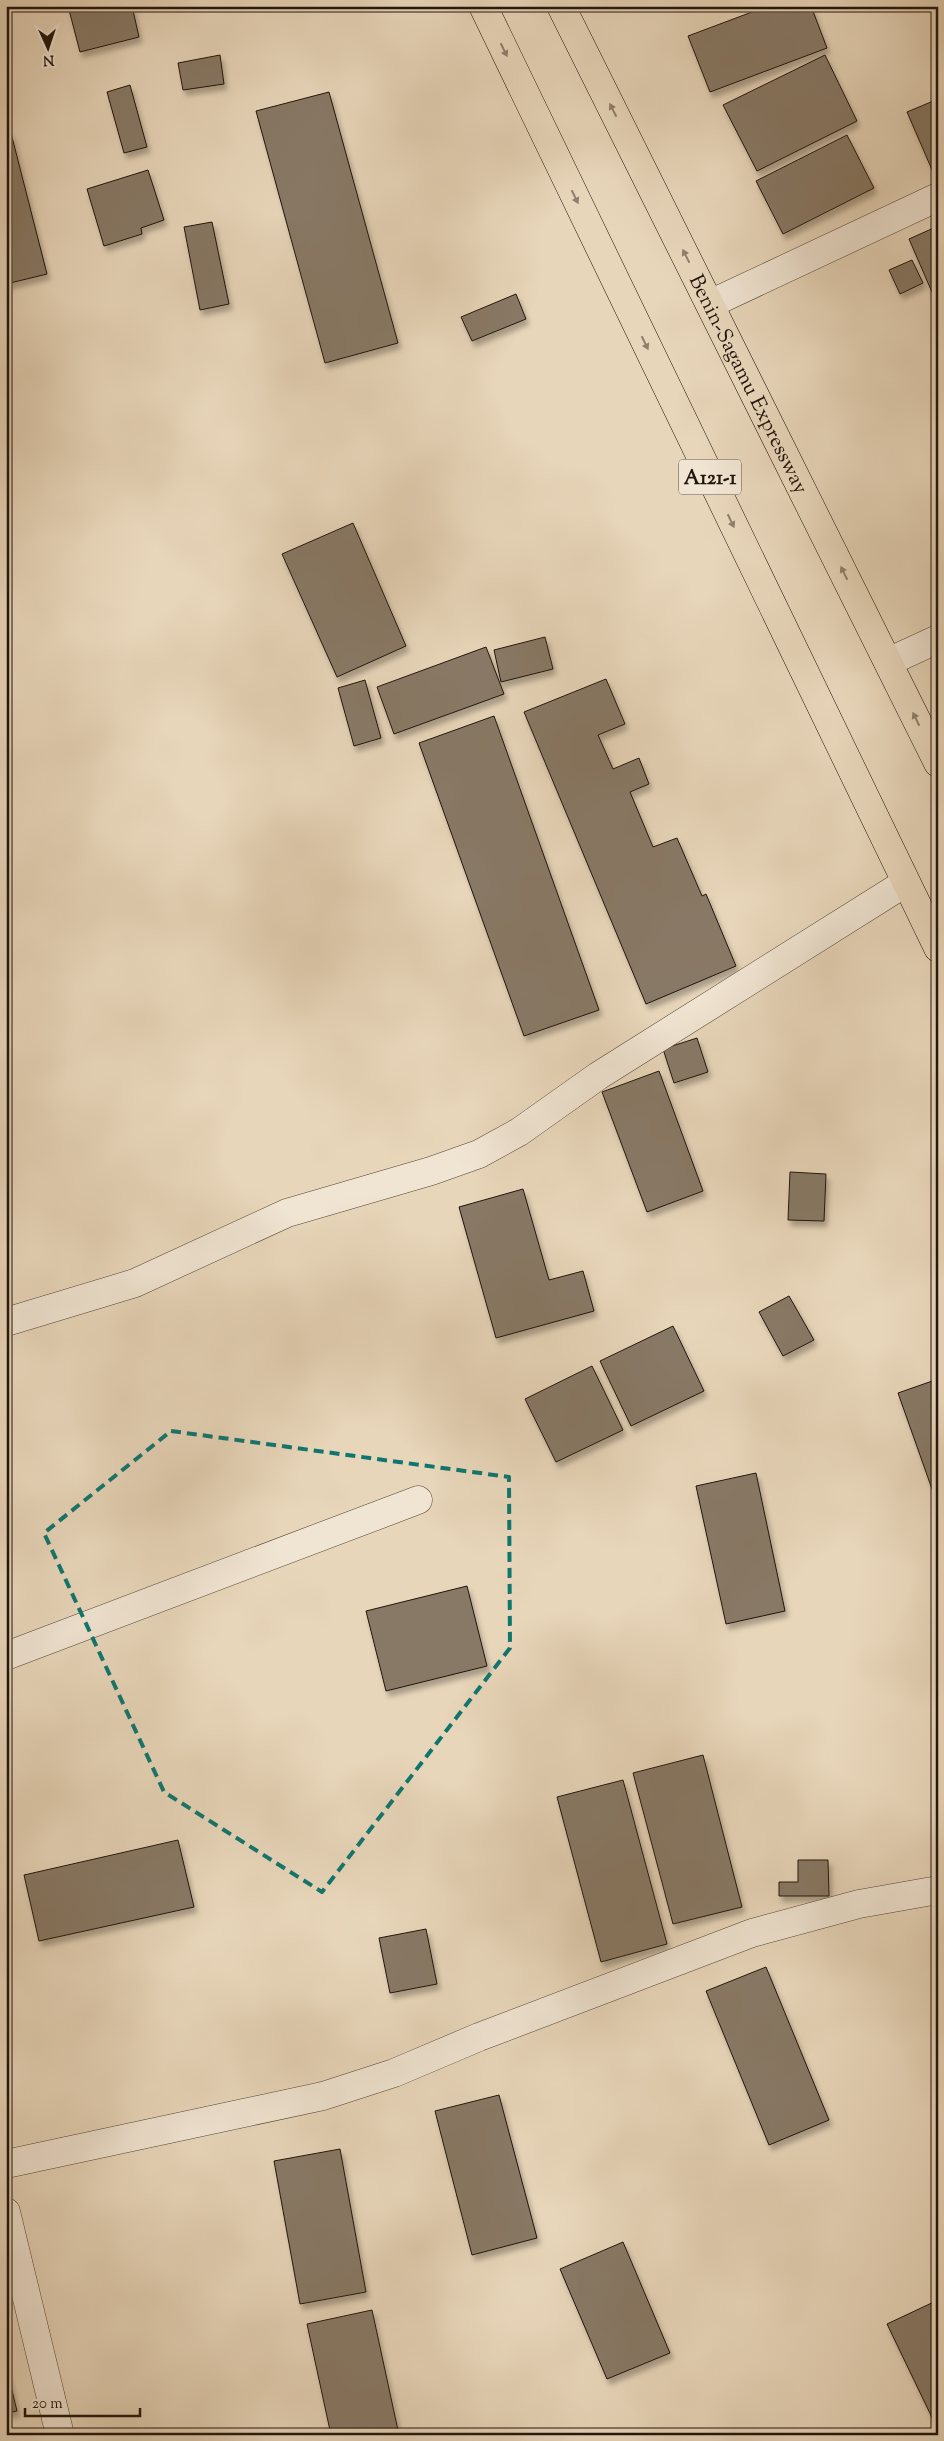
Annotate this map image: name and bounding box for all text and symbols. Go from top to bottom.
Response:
north arrow [22,22,72,72]
one-way arrow [501,43,509,57]
text: N [42,49,55,69]
one-way arrow [609,103,617,117]
one-way arrow [571,189,579,204]
one-way arrow [681,248,690,263]
street label: Benin-Sagamu Expressway [680,270,815,500]
one-way arrow [641,336,649,350]
road number: A121-1 [679,460,741,494]
one-way arrow [727,514,735,528]
one-way arrow [840,566,848,580]
one-way arrow [912,712,920,726]
scale bar [25,2386,140,2418]
text: 20 m [32,2394,63,2415]

